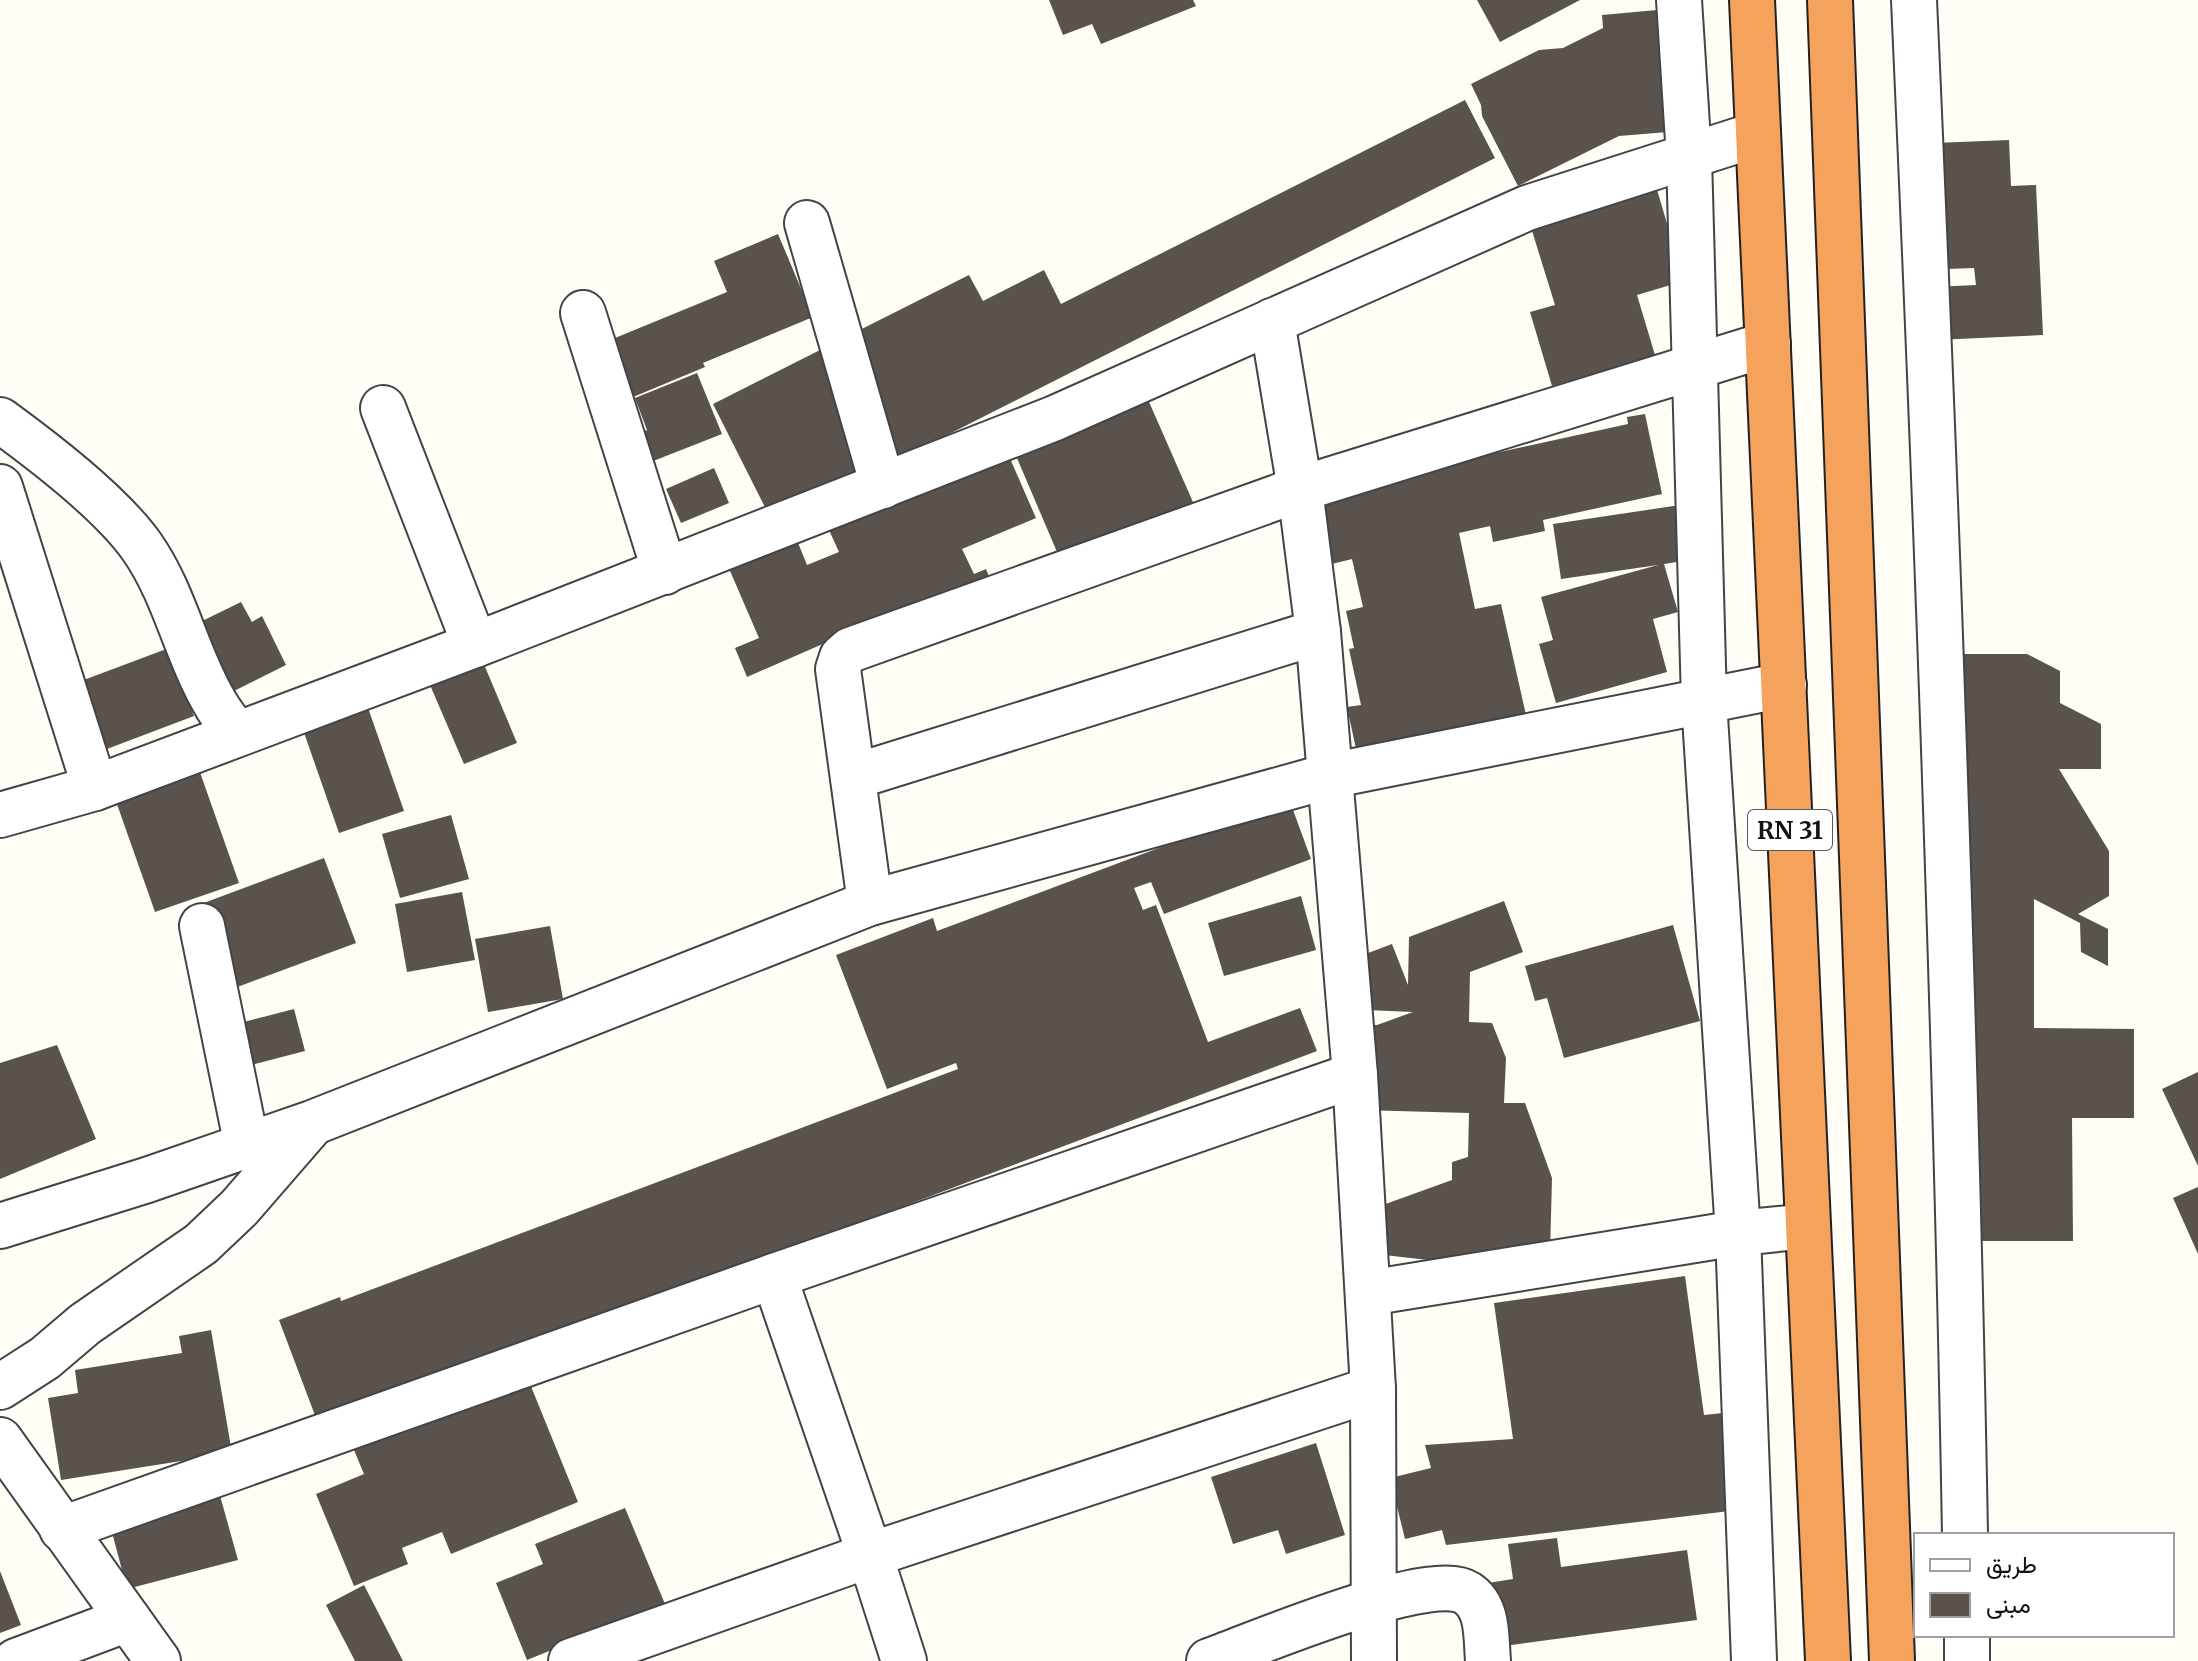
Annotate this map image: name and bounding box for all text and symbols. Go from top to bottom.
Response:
road number: RN 31 [1748,810,1832,850]
legend [1914,1533,2174,1637]
text: طريق [1986,1549,2037,1580]
text: مبنى [1986,1589,2031,1620]

